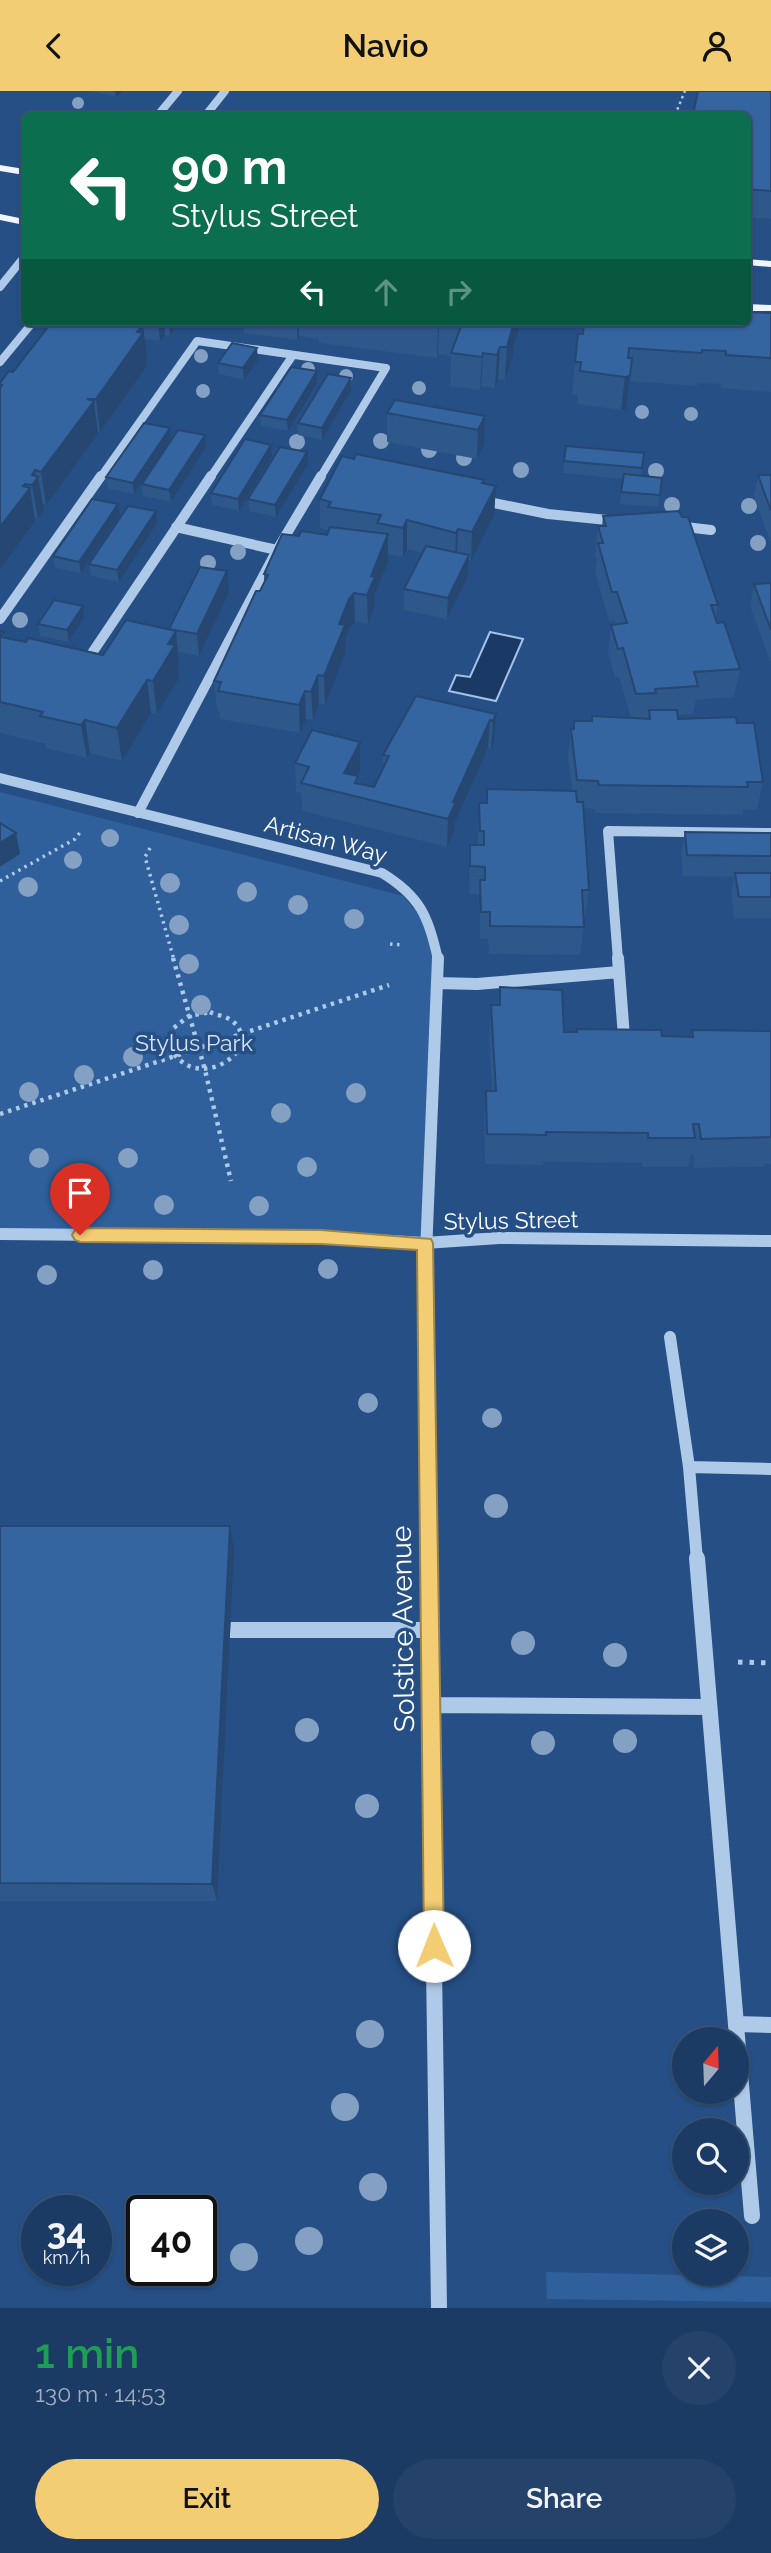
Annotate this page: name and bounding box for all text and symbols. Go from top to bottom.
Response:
icon: back [35,27,73,65]
text: Navio [342,27,429,64]
icon: person [698,27,736,65]
text: 90 m [171,138,287,195]
icon: left [56,140,147,231]
text: Stylus Street [171,197,358,234]
icon: left [294,273,332,311]
icon: ahead [367,273,405,311]
icon: right [440,273,478,311]
street label: Artisan Way [262,810,390,868]
park label: Stylus Park [135,1029,253,1056]
pin [50,1163,110,1235]
icon: arrive [61,1174,99,1212]
street label: Stylus Street [443,1205,579,1235]
street label: Solstice Avenue [385,1525,421,1733]
position arrow [397,1909,471,1983]
north arrow [672,2027,749,2103]
map controls [672,2027,749,2286]
button: search [672,2118,749,2195]
speed limit sign: 40 [126,2195,217,2286]
button: layers [672,2209,749,2286]
text: 34 [47,2211,86,2252]
text: km/h [43,2247,90,2268]
text: 1 min [35,2329,139,2378]
button: close [662,2331,736,2405]
text: 130 m · 14:53 [35,2380,166,2407]
button: Exit [35,2459,379,2539]
button: Share [393,2459,736,2539]

